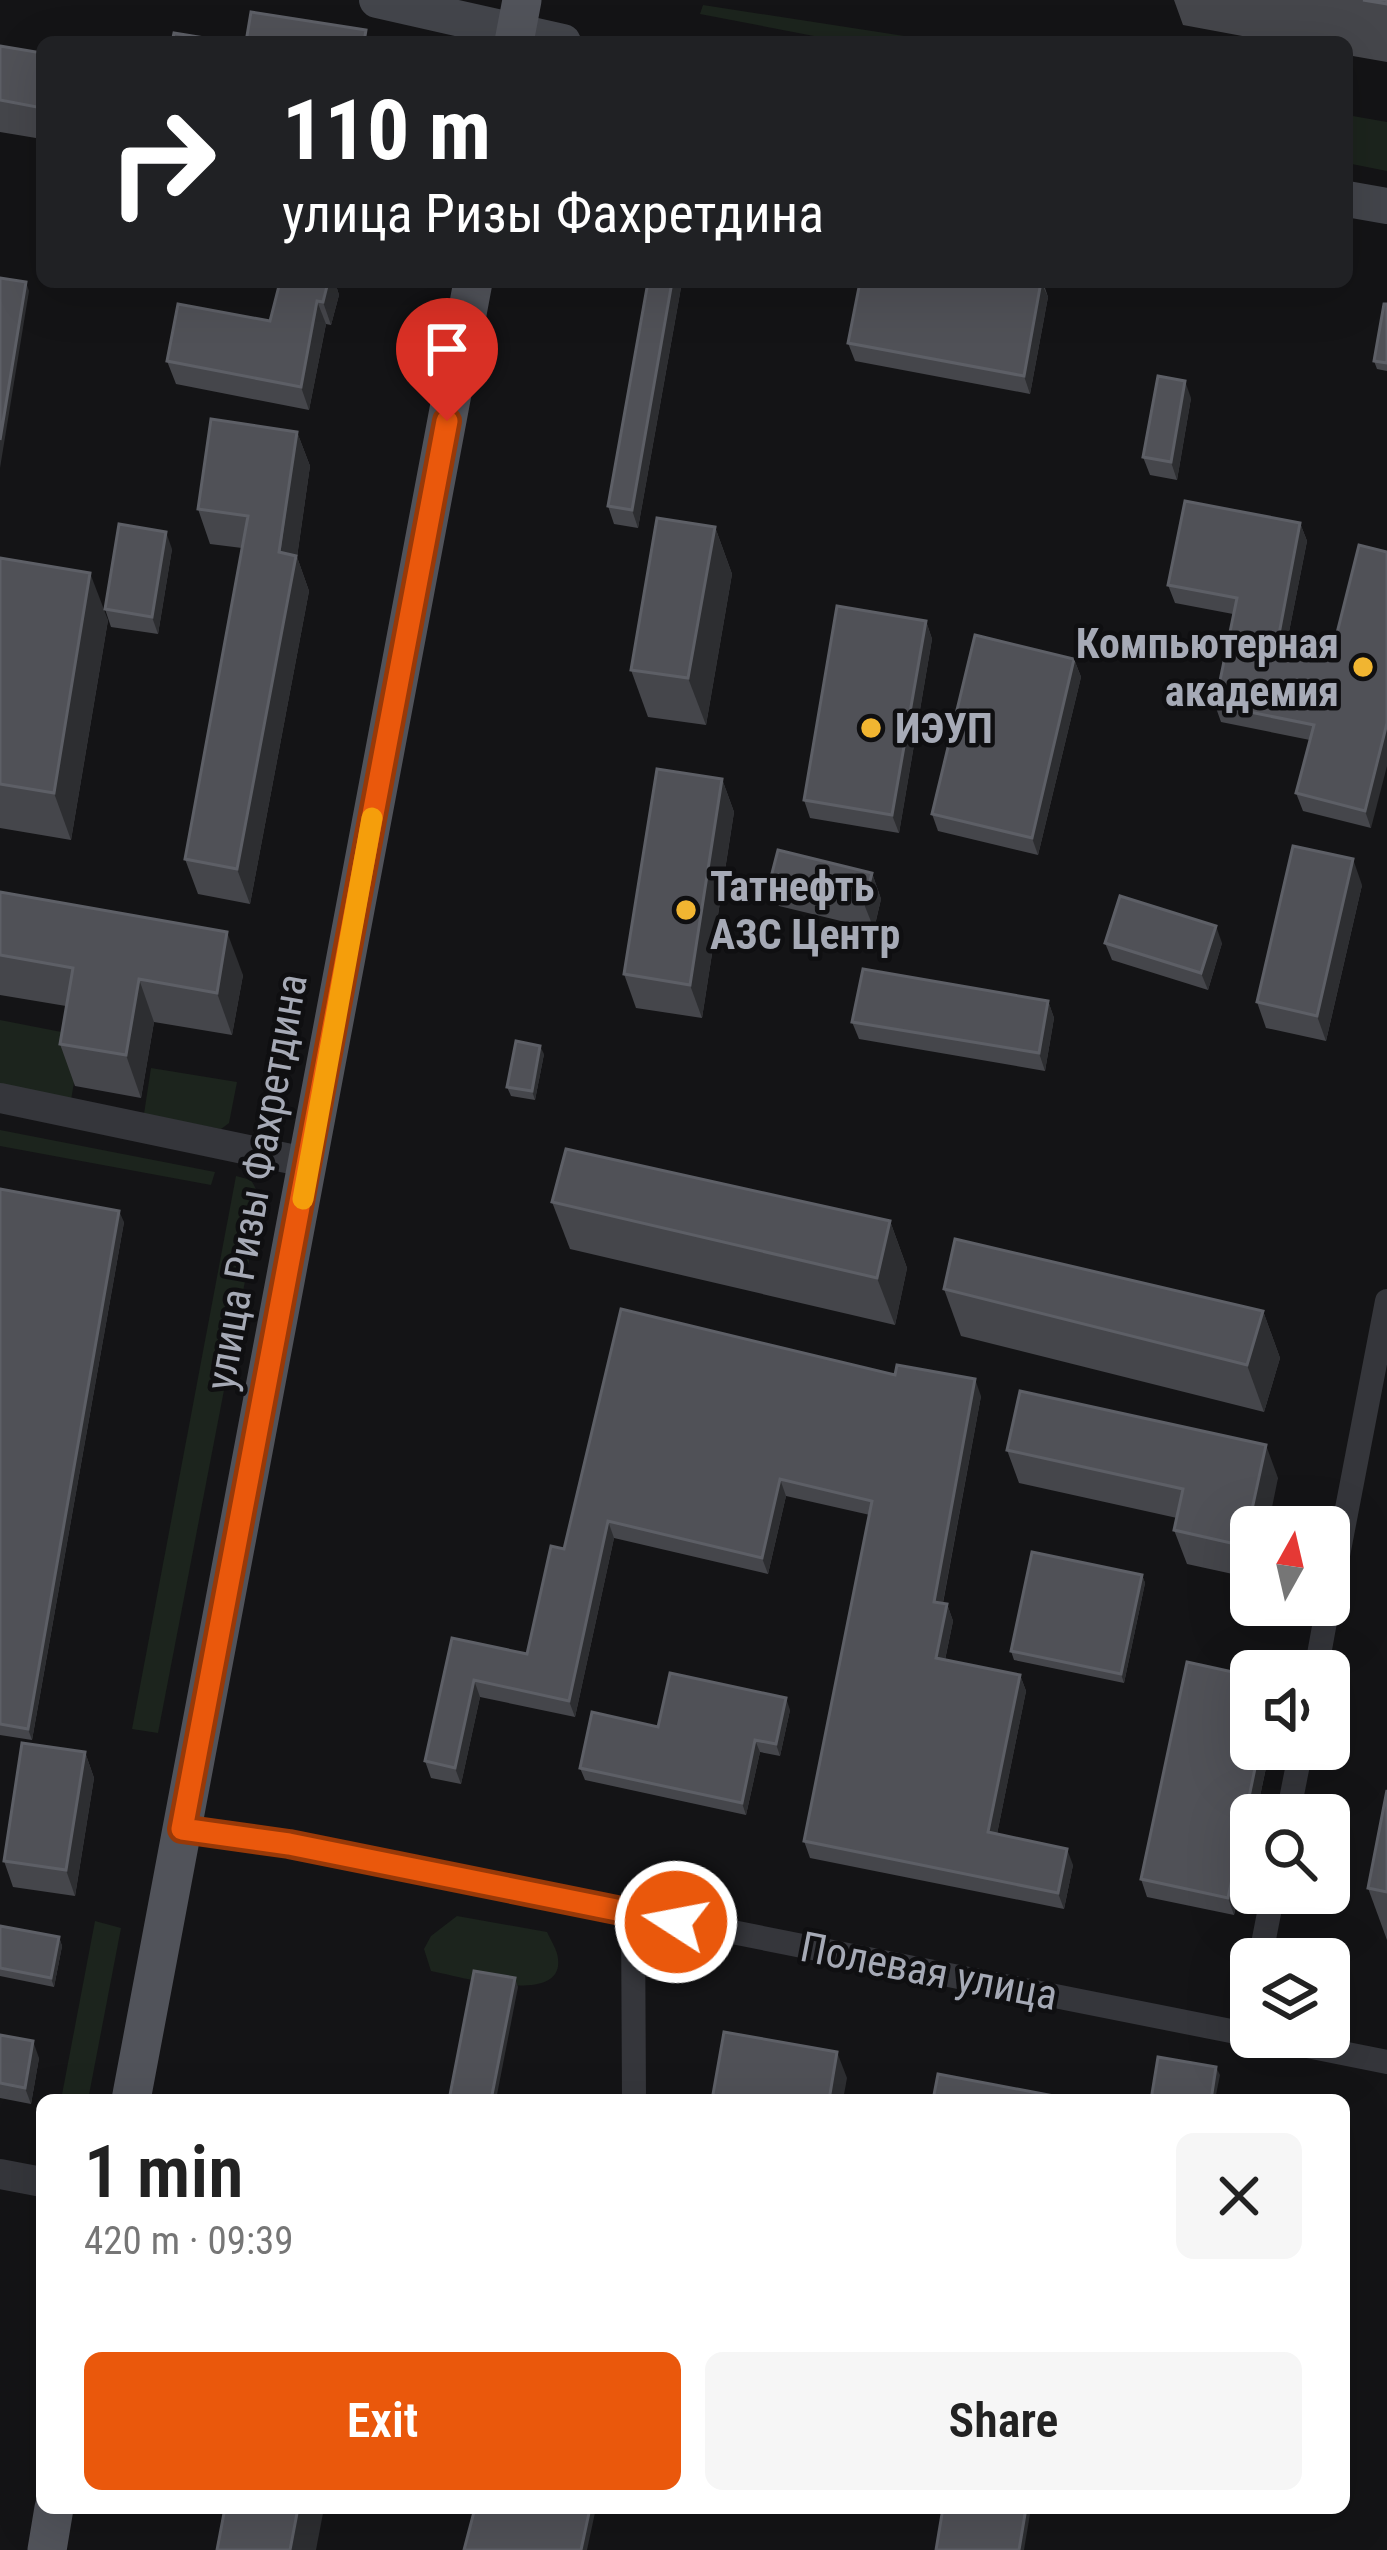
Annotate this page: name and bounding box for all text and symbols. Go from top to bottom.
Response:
text: 110 m [282,81,491,180]
icon: right [84,84,240,240]
text: улица Ризы Фахретдина [282,182,824,245]
pin [396,298,498,421]
icon: arrive [414,316,480,382]
place label: Компьютерная академия [1076,619,1339,716]
marker: Компьютерная академия [1350,654,1376,680]
place label: ИЭУП [895,704,993,753]
marker: ИЭУП [858,715,884,741]
place label: Татнефть АЗС Центр [710,862,900,959]
marker: Татнефть АЗС Центр [673,897,699,923]
street label: улица Ризы Фахретдина [195,970,317,1394]
north arrow [1230,1506,1350,1626]
map controls [1230,1506,1350,2058]
button: sound [1230,1650,1350,1770]
button: search [1230,1794,1350,1914]
position arrow [613,1859,739,1985]
street label: Полевая улица [796,1922,1062,2020]
button: layers [1230,1938,1350,2058]
text: 1 min [84,2130,243,2215]
button: close [1176,2133,1302,2259]
text: 420 m · 09:39 [84,2218,294,2264]
button: Exit [84,2352,681,2490]
button: Share [705,2352,1302,2490]

